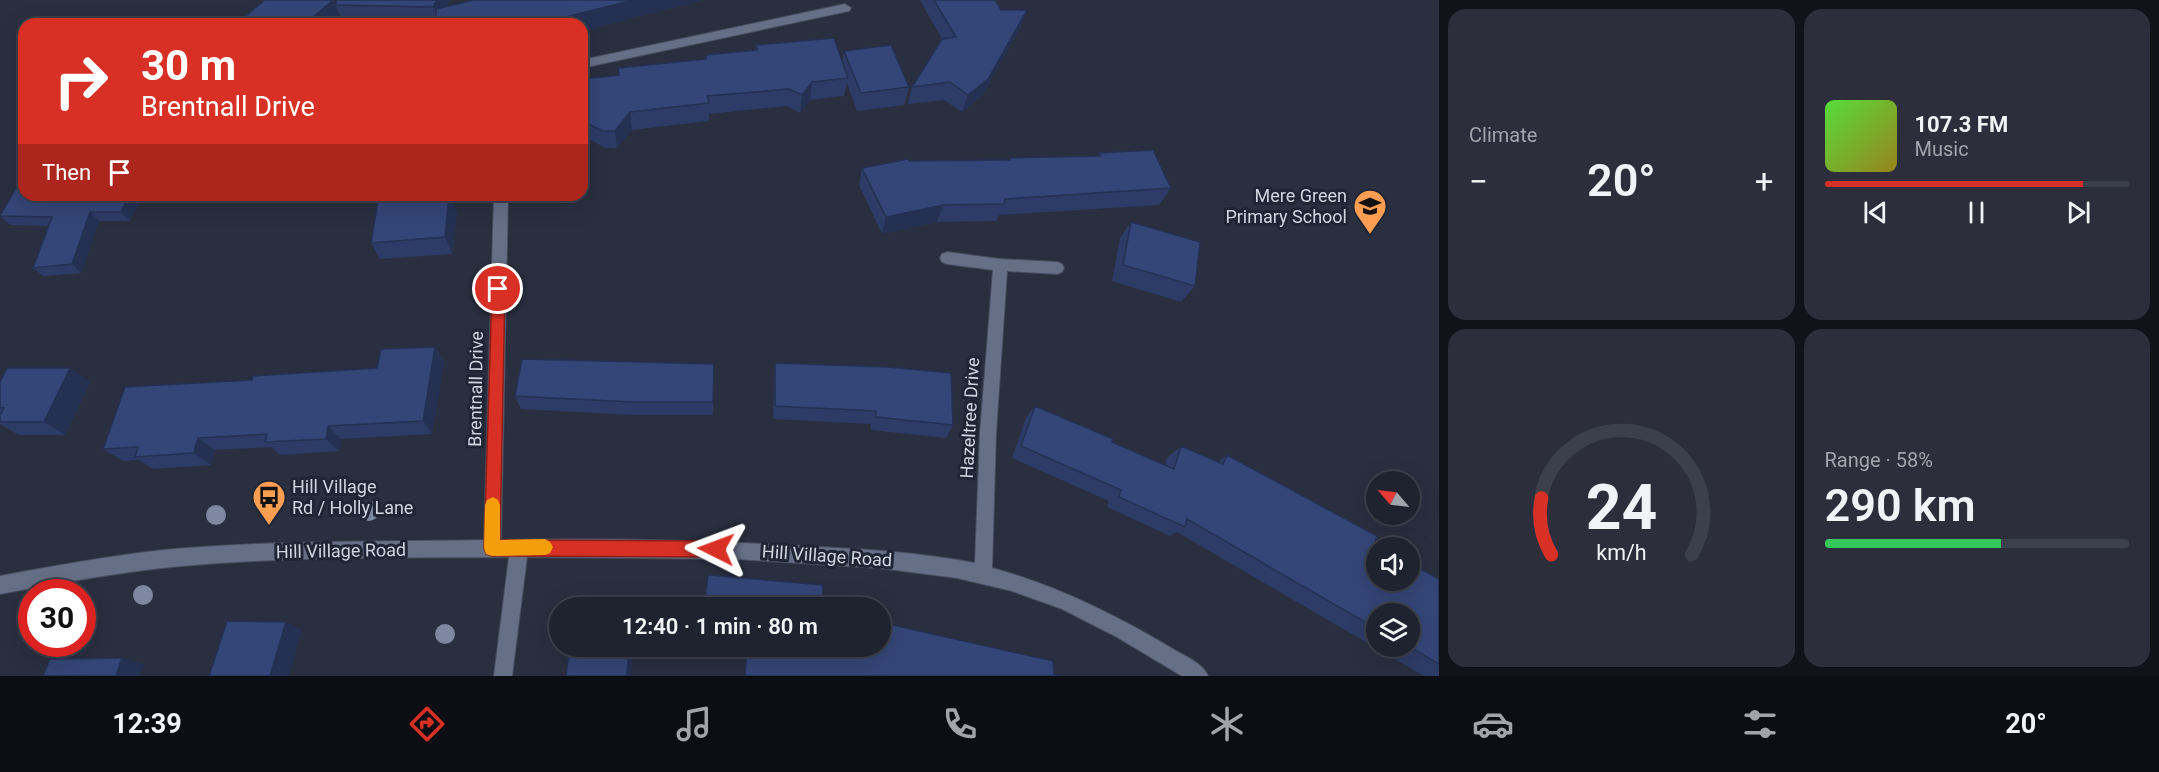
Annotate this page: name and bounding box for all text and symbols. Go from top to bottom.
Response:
text: 30 m [141,41,236,90]
icon: right [42,42,120,120]
text: Brentnall Drive [141,91,315,123]
text: 107.3 FM [1915,112,2008,137]
text: Climate [1469,123,1537,147]
text: Music [1915,137,1969,161]
text: 20° [1587,154,1656,207]
icon: arrive [103,156,136,189]
text: Then [42,160,91,185]
text: − [1469,162,1488,201]
text: + [1755,162,1774,201]
place label: Mere Green Primary School [1225,185,1347,227]
school or university icon: Mere Green Primary School [1352,188,1388,235]
icon: previous [1859,196,1892,229]
icon: pause [1960,196,1993,229]
icon: next [2062,196,2095,229]
pin [472,263,523,314]
icon: arrive [481,272,514,305]
street label: Brentnall Drive [464,331,487,447]
street label: Hazeltree Drive [956,357,983,479]
text: Range · 58% [1825,448,1933,472]
north arrow [1366,471,1420,525]
map controls [1366,471,1420,657]
text: 24 [1585,471,1657,544]
place label: Hill Village Rd / Holly Lane [292,476,413,518]
bus stop icon: Hill Village Rd / Holly Lane [251,479,287,526]
text: 290 km [1825,479,1976,532]
position arrow [684,517,748,581]
button: sound [1366,537,1420,591]
street label: Hill Village Road [276,539,406,562]
street label: Hill Village Road [761,540,893,571]
text: km/h [1596,540,1646,565]
speed limit sign: 30 [18,579,96,657]
button: layers [1366,603,1420,657]
text: 12:40 · 1 min · 80 m [622,614,818,639]
icon: directions [406,703,448,745]
icon: music [673,703,715,745]
icon: phone [939,703,981,745]
icon: climate [1206,703,1248,745]
icon: car [1472,703,1514,745]
icon: filters [1739,703,1781,745]
text: 12:39 [112,708,182,740]
text: 20° [2005,708,2047,740]

